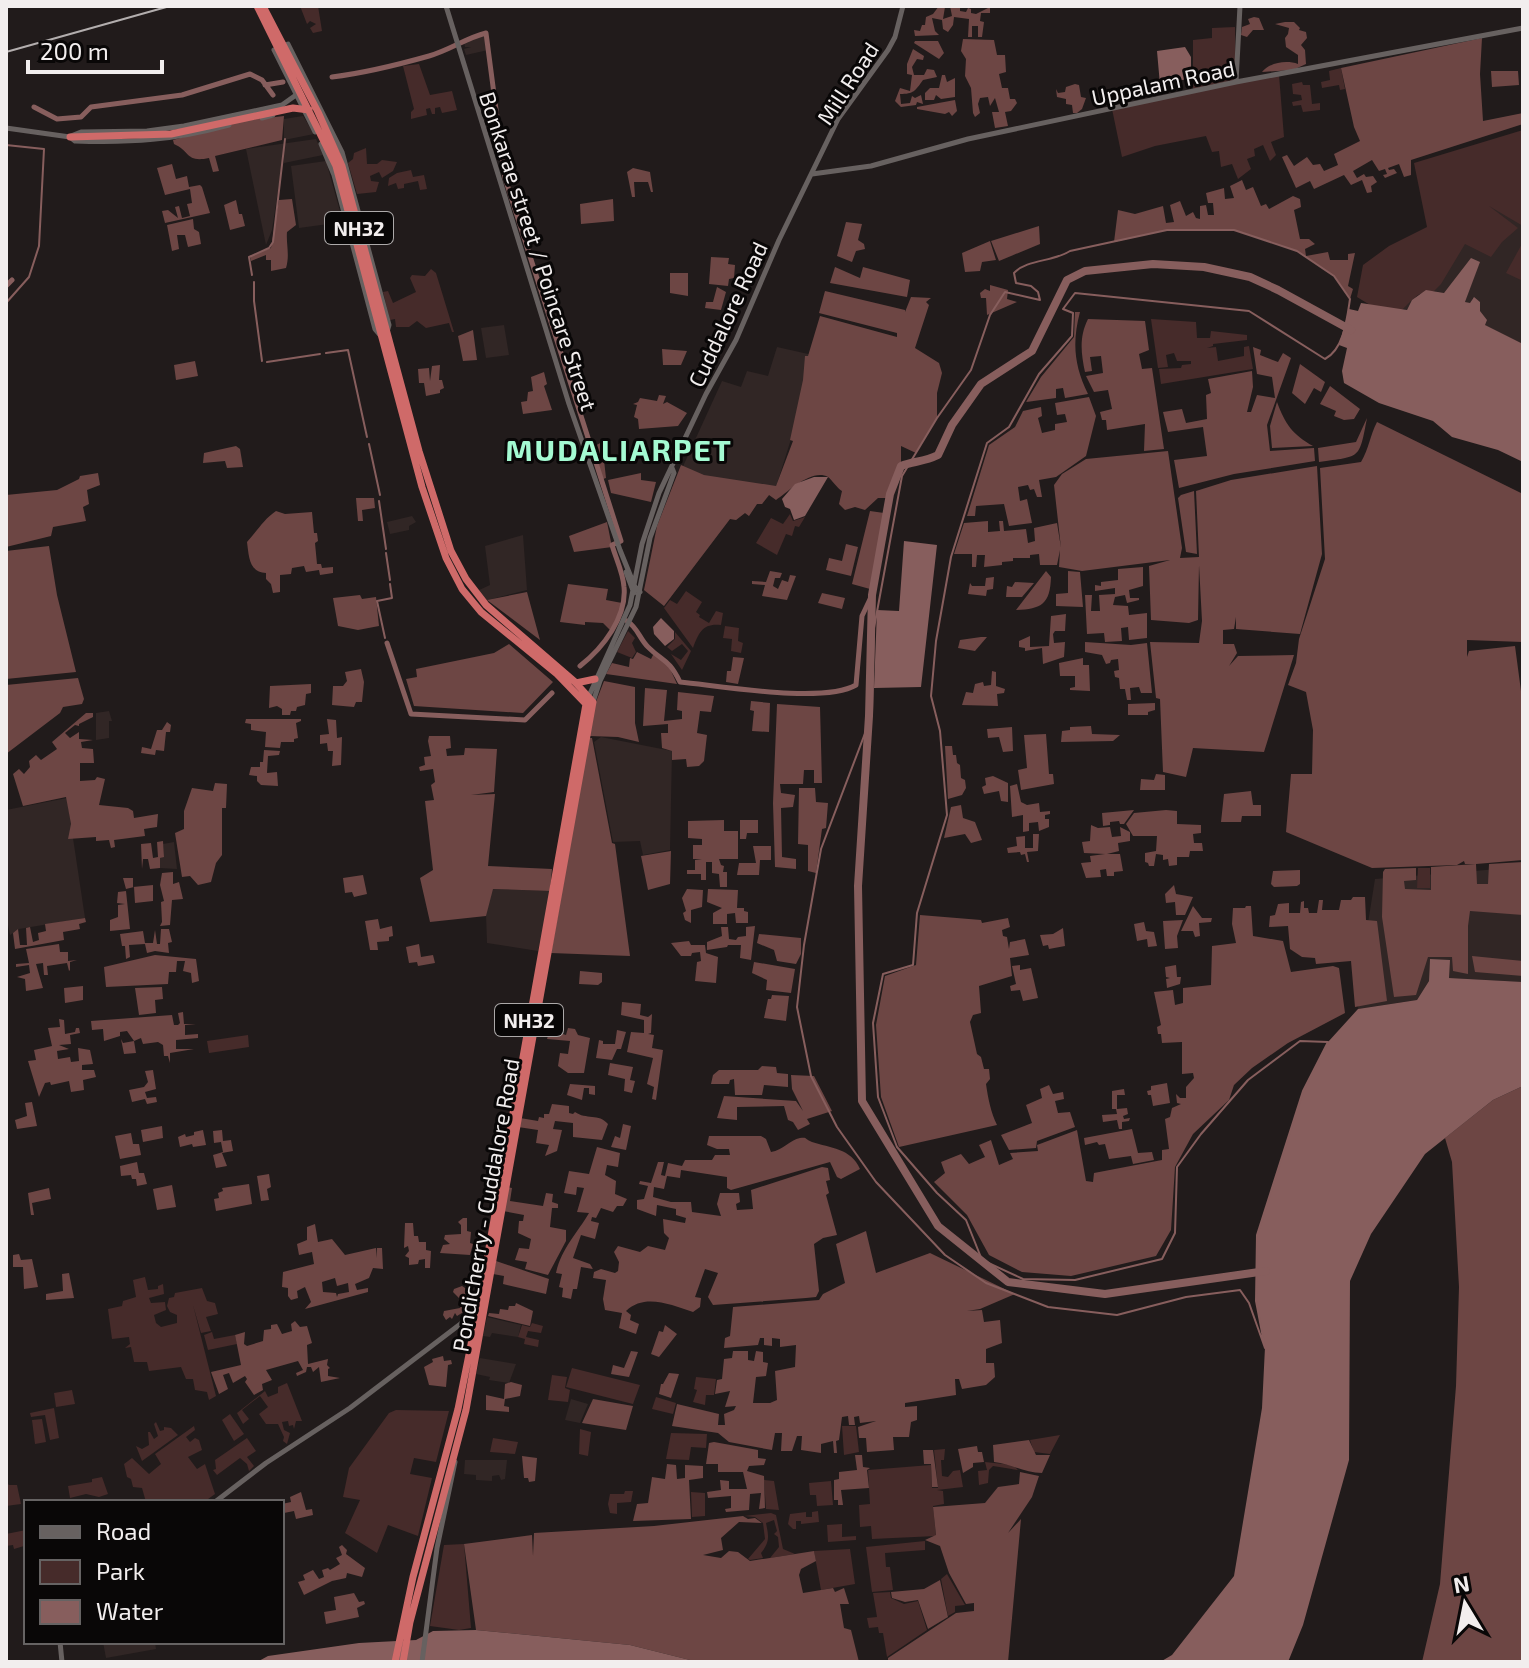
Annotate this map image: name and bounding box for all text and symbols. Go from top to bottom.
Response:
scale bar [28,24,162,74]
text: 200 m [40,36,109,65]
street label: Mill Road [811,37,883,129]
street label: Uppalam Road [1089,54,1237,110]
street label: Bonkarae street / Poincare Street [475,88,603,414]
road number: NH32 [325,212,393,244]
street label: Cuddalore Road [682,237,772,391]
district label: MUDALIARPET [505,431,733,467]
road number: NH32 [495,1004,563,1036]
street label: Pondicherry - Cuddalore Road [446,1056,524,1354]
legend [24,1500,284,1644]
text: Road [96,1516,151,1545]
text: Park [96,1556,145,1585]
north arrow [1425,1564,1505,1644]
text: N [1451,1569,1471,1598]
text: Water [96,1596,164,1625]

